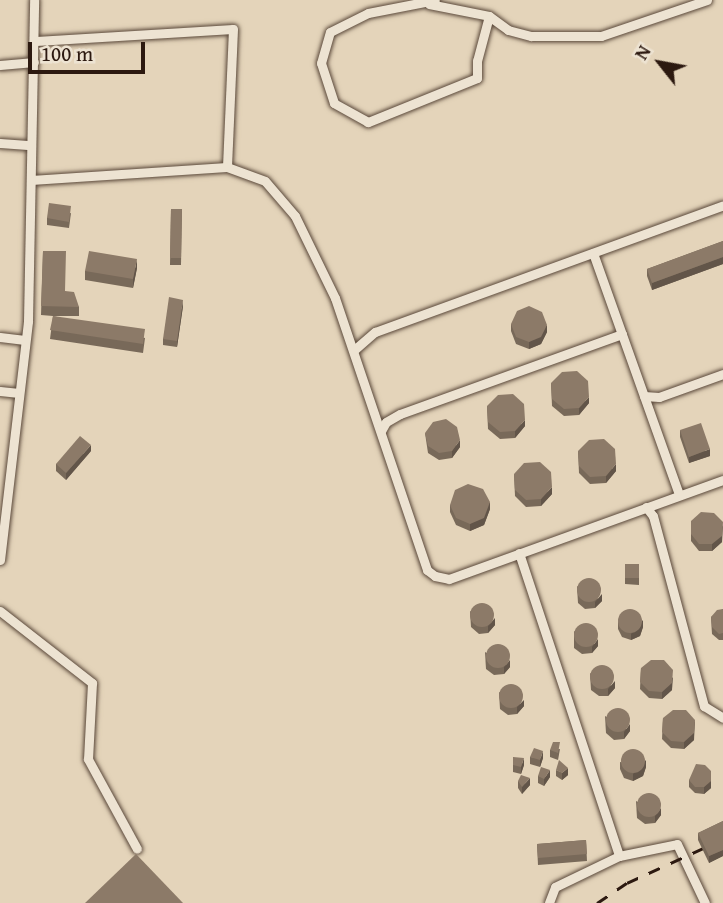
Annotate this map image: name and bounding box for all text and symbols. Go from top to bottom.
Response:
scale bar [32,28,149,72]
north arrow [625,28,695,98]
text: 100 m [41,38,93,69]
text: N [627,40,657,65]

